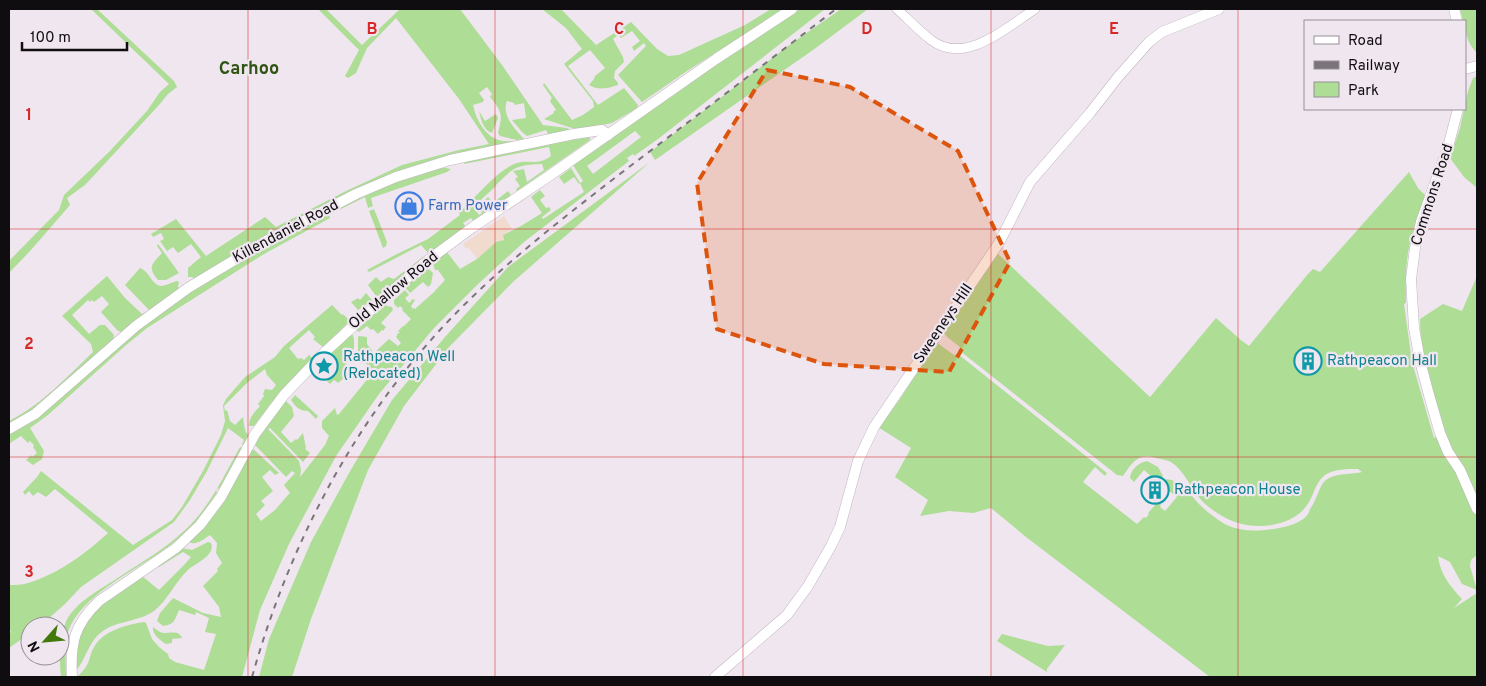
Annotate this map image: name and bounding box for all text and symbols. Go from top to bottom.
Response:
scale bar [22,20,128,52]
text: B [366,20,378,40]
text: C [614,20,624,40]
text: D [861,20,873,40]
text: E [1109,20,1119,40]
legend [1304,20,1466,110]
text: 100 m [30,29,71,48]
text: Road [1348,32,1383,51]
text: Railway [1348,57,1400,76]
district label: Carhoo [219,58,279,81]
text: Park [1348,82,1379,101]
text: 1 [26,106,32,126]
street label: Commons Road [1408,142,1458,248]
shop icon: Farm Power [394,191,424,221]
street label: Killendaniel Road [230,196,342,268]
place label: Farm Power [428,197,508,216]
street label: Old Mallow Road [345,248,443,334]
street label: Sweeneys Hill [910,280,978,368]
text: 2 [24,335,34,355]
building icon: Rathpeacon Hall [1293,346,1323,376]
place label: Rathpeacon Well (Relocated) [343,348,455,384]
place icon: Rathpeacon Well (Relocated) [309,351,339,381]
place label: Rathpeacon Hall [1327,352,1437,371]
building icon: Rathpeacon House [1140,475,1170,505]
place label: Rathpeacon House [1174,481,1301,500]
text: 3 [24,563,34,583]
north arrow [20,616,70,666]
text: N [25,638,45,655]

